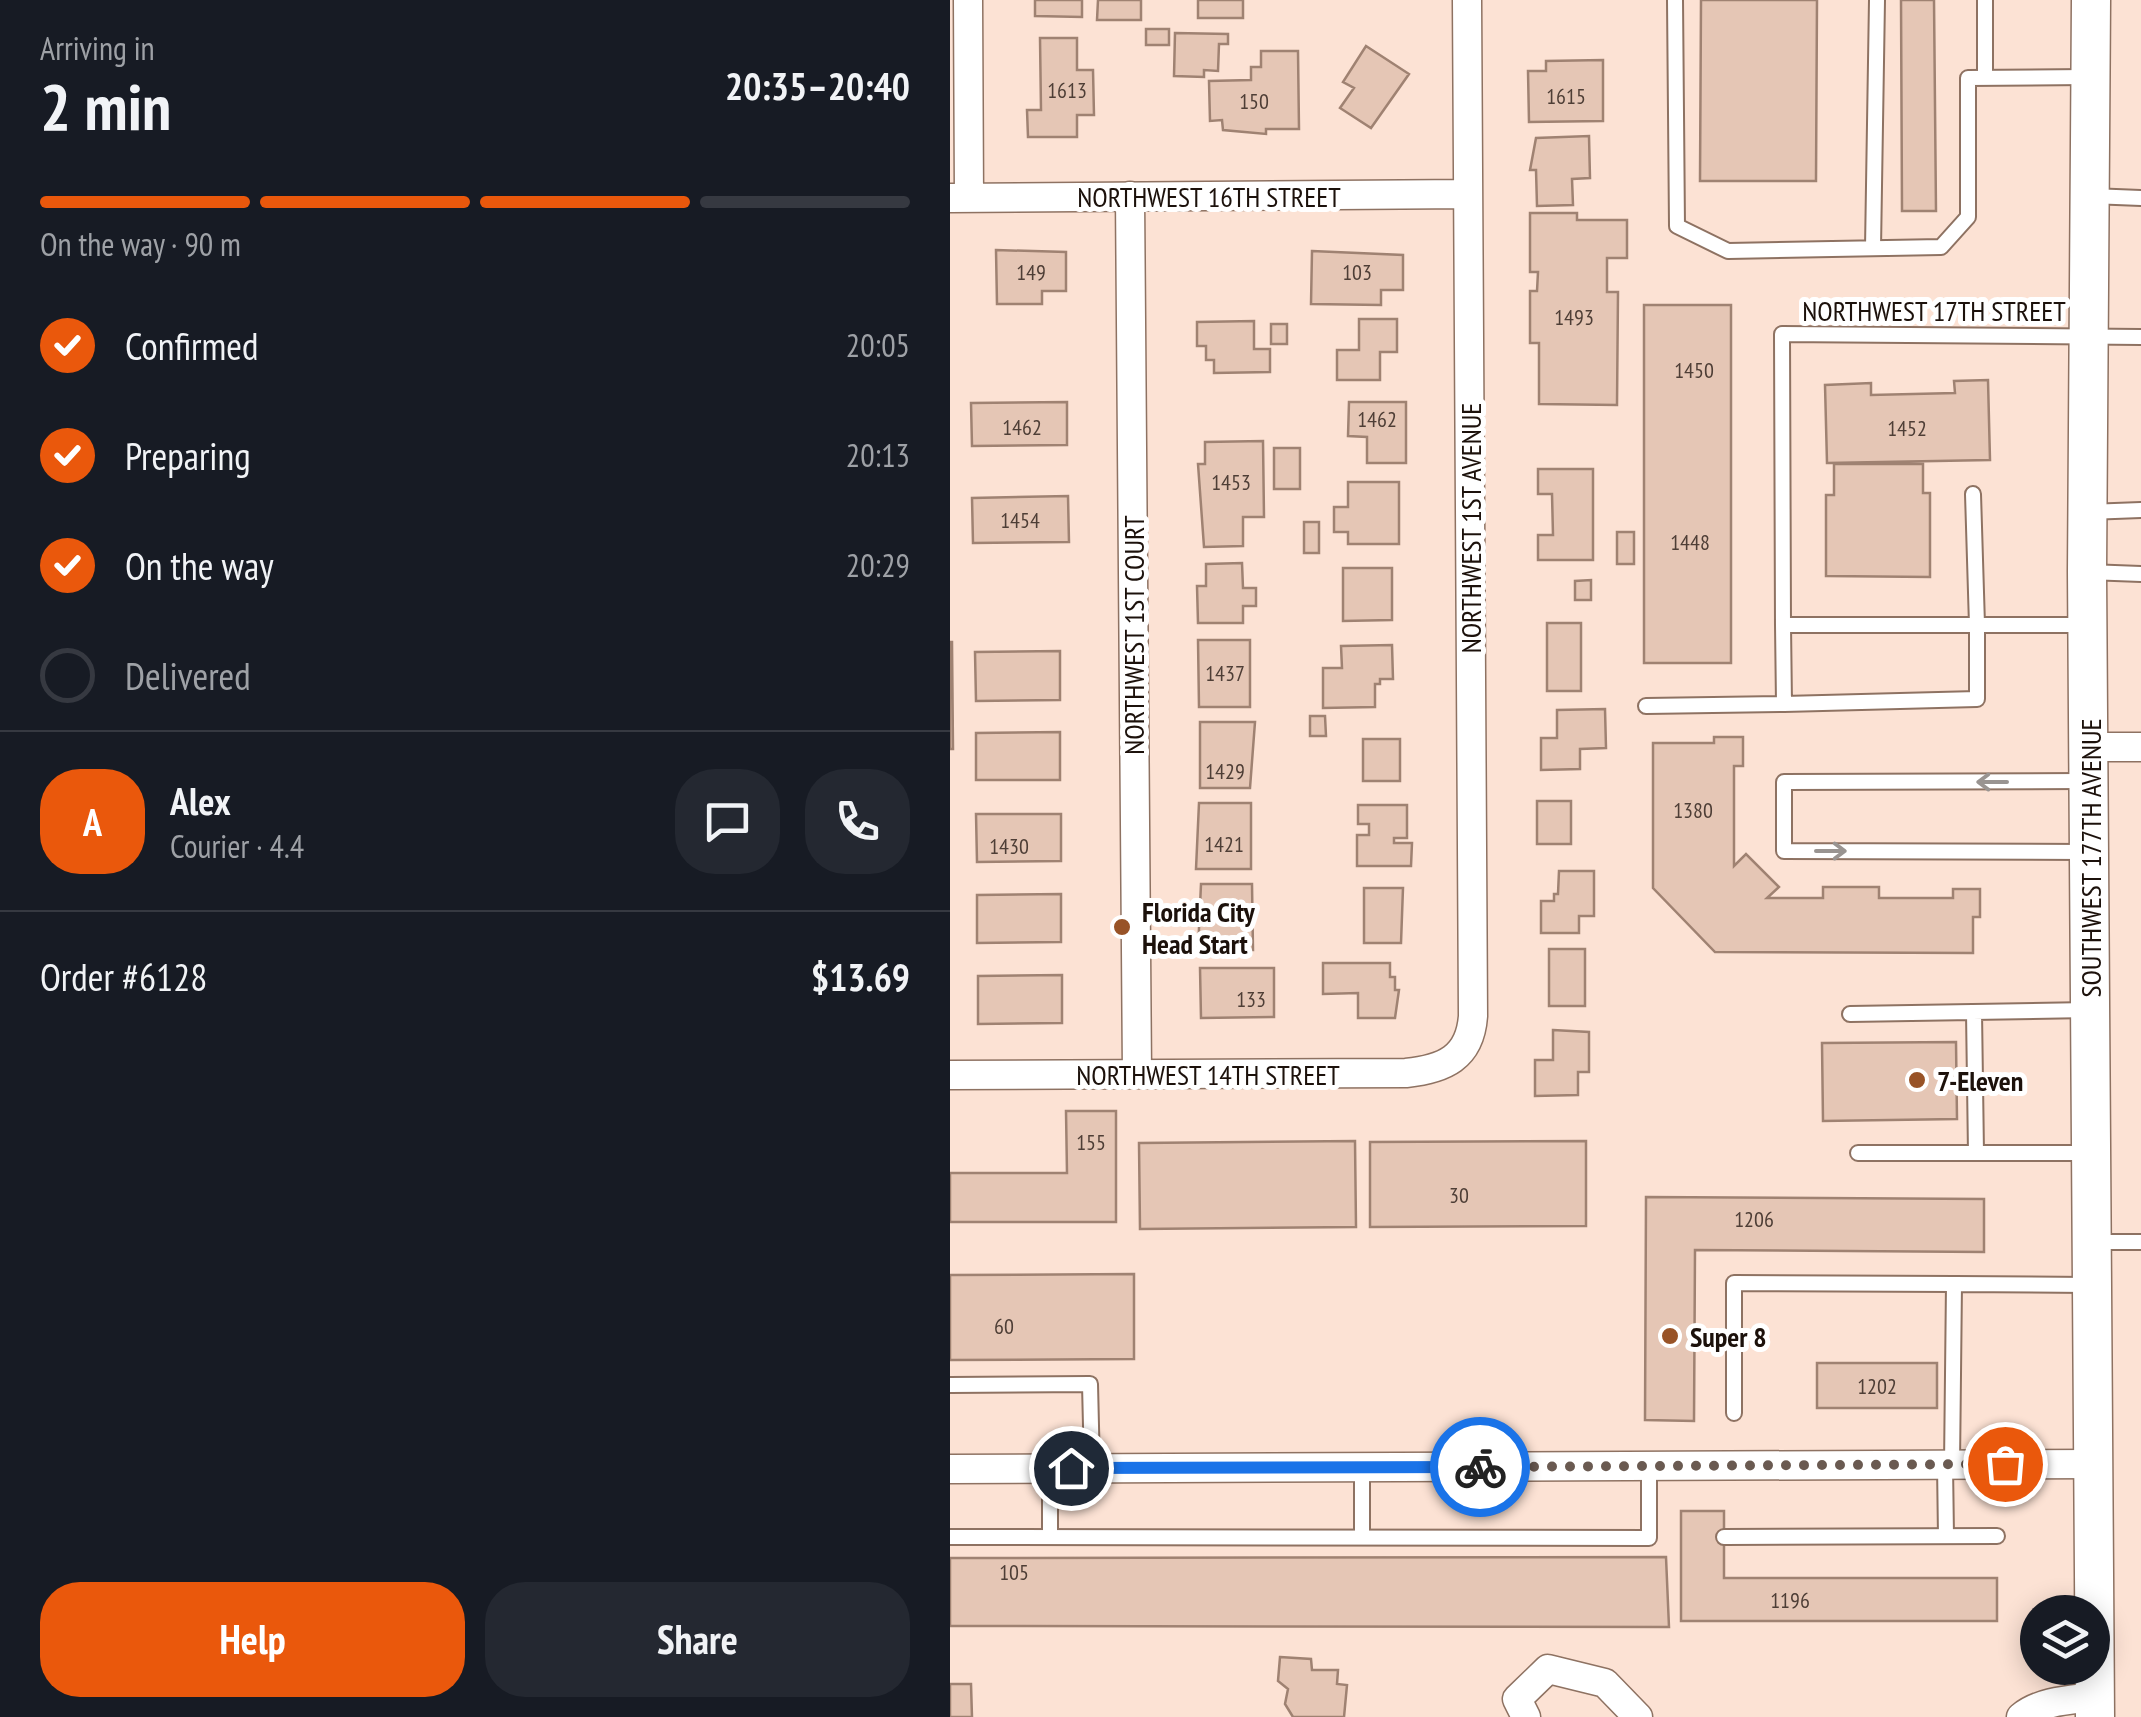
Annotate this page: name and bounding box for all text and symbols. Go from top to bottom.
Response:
text: Arriving in [40,27,155,69]
text: 20:35–20:40 [725,61,910,110]
text: 2 min [40,64,171,148]
house number: 1613 [1047,76,1087,104]
house number: 1615 [1546,82,1586,110]
house number: 150 [1239,87,1269,115]
street label: NORTHWEST 16TH STREET [1077,178,1341,215]
text: On the way · 90 m [40,223,241,265]
house number: 149 [1016,258,1046,286]
house number: 103 [1342,258,1372,286]
street label: NORTHWEST 17TH STREET [1802,292,2066,329]
house number: 1493 [1554,303,1594,331]
icon: check [40,318,95,373]
text: Confirmed [125,321,258,370]
text: 20:05 [846,324,910,366]
house number: 1450 [1674,356,1714,384]
street label: NORTHWEST 1ST AVENUE [1452,403,1489,653]
house number: 1462 [1357,405,1397,433]
house number: 1462 [1002,413,1042,441]
house number: 1452 [1887,414,1927,442]
icon: check [40,428,95,483]
text: Preparing [125,431,251,480]
text: 20:13 [846,434,910,476]
house number: 1453 [1211,468,1251,496]
house number: 1454 [1000,506,1040,534]
street label: NORTHWEST 1ST COURT [1115,515,1152,755]
house number: 1448 [1670,528,1710,556]
icon: check [40,538,95,593]
text: On the way [125,541,273,590]
text: 20:29 [846,544,910,586]
text: Delivered [125,651,251,700]
house number: 1437 [1205,659,1245,687]
street label: SOUTHWEST 177TH AVENUE [2072,718,2109,998]
house number: 1429 [1205,757,1245,785]
button: chat [675,769,780,874]
button: phone [805,769,910,874]
one-way arrow [1977,772,2010,792]
text: Alex [170,776,231,825]
house number: 1380 [1673,796,1713,824]
text: A [83,797,102,846]
text: Courier · 4.4 [170,825,304,867]
house number: 1421 [1204,830,1244,858]
house number: 1430 [989,832,1029,860]
one-way arrow [1814,842,1847,860]
place label: Florida City Head Start [1142,893,1256,962]
marker: Florida City Head Start [1111,916,1133,938]
text: Order #6128 [40,952,207,1001]
text: $13.69 [811,952,910,1001]
house number: 133 [1236,985,1266,1013]
street label: NORTHWEST 14TH STREET [1076,1056,1340,1093]
place label: 7-Eleven [1937,1062,2023,1099]
marker: 7-Eleven [1906,1069,1928,1091]
house number: 155 [1076,1128,1106,1156]
house number: 30 [1449,1181,1469,1209]
house number: 1206 [1734,1205,1774,1233]
house number: 60 [994,1312,1014,1340]
place label: Super 8 [1690,1318,1767,1355]
marker: Super 8 [1659,1325,1681,1347]
house number: 1202 [1857,1372,1897,1400]
courier [1430,1417,1530,1517]
pin [1963,1422,2048,1507]
pin [1029,1426,1114,1511]
icon: bag [1978,1437,2033,1492]
icon: bike [1453,1440,1508,1495]
icon: home [1044,1441,1099,1496]
house number: 105 [999,1558,1029,1586]
button: Help [40,1582,465,1697]
button: Share [485,1582,910,1697]
house number: 1196 [1770,1586,1810,1614]
map controls [2020,1595,2110,1685]
button: layers [2020,1595,2110,1685]

